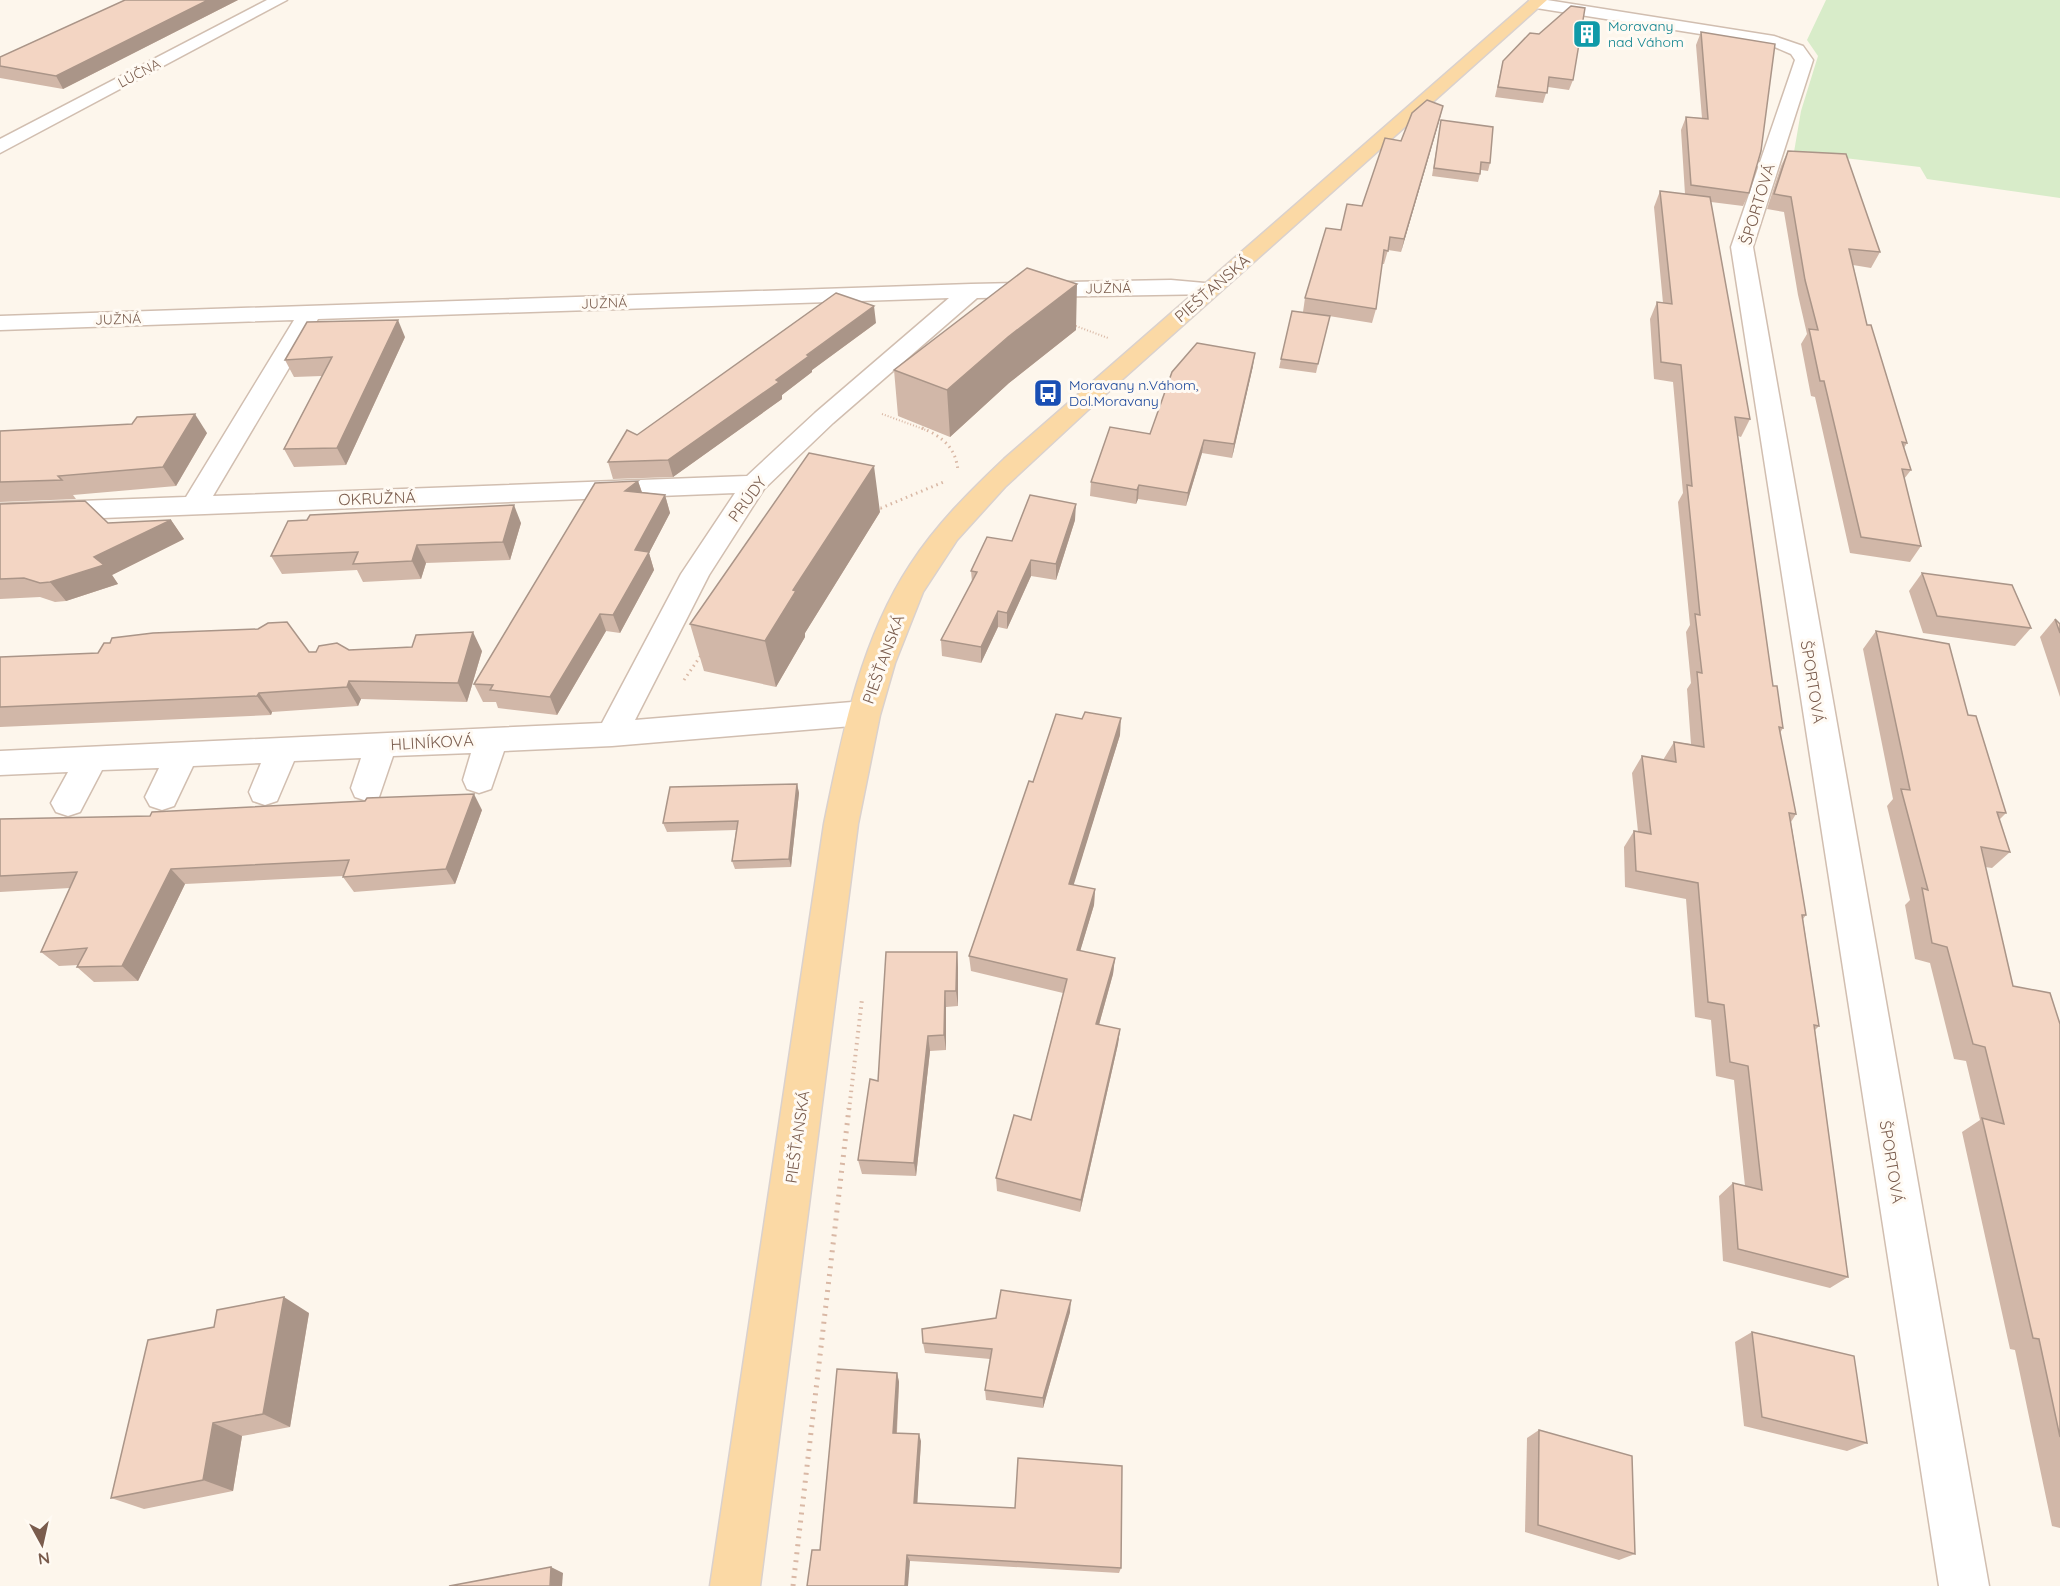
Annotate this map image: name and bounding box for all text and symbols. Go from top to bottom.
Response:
place label: Moravany nad Váhom [1608,17,1684,51]
building icon: Moravany nad Váhom [1571,18,1603,50]
street label: LÚČNA [115,54,163,92]
street label: ŠPORTOVÁ [1735,161,1779,247]
street label: PIEŠŤANSKÁ [1170,250,1254,326]
street label: JUŽNÁ [1085,279,1131,297]
street label: JUŽNÁ [581,293,627,313]
street label: JUŽNÁ [95,309,141,329]
place label: Moravany n.Váhom, Dol.Moravany [1069,376,1199,410]
bus stop icon: Moravany n.Váhom, Dol.Moravany [1032,377,1064,409]
street label: PRÚDY [723,472,771,526]
street label: OKRUŽNÁ [338,487,416,509]
street label: PIEŠŤANSKÁ [858,612,908,706]
street label: ŠPORTOVÁ [1797,639,1829,725]
street label: HLINÍKOVÁ [390,730,474,754]
street label: PIEŠŤANSKÁ [781,1089,813,1185]
street label: ŠPORTOVÁ [1876,1119,1908,1205]
north arrow [12,1514,72,1574]
text: N [37,1548,51,1570]

